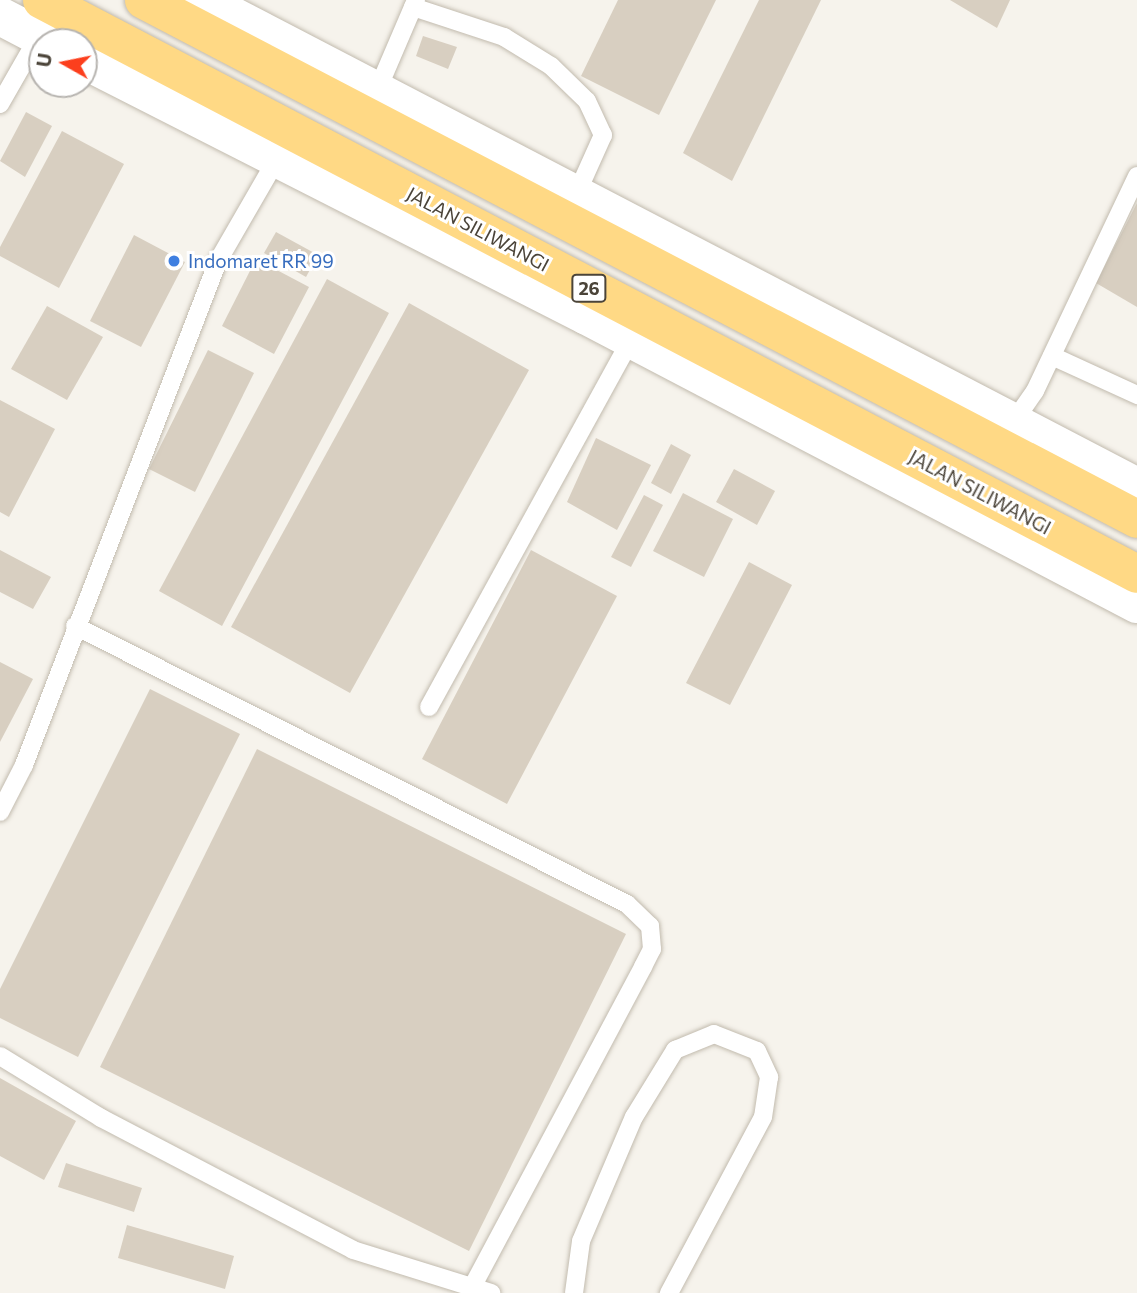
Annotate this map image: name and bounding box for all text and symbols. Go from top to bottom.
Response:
north arrow [28,28,98,98]
text: U [31,51,56,69]
street label: JALAN SILIWANGI [403,182,553,276]
place label: Indomaret RR 99 [188,250,334,272]
marker: Indomaret RR 99 [166,253,182,269]
road number: 26 [570,274,608,302]
street label: JALAN SILIWANGI [905,445,1055,539]

